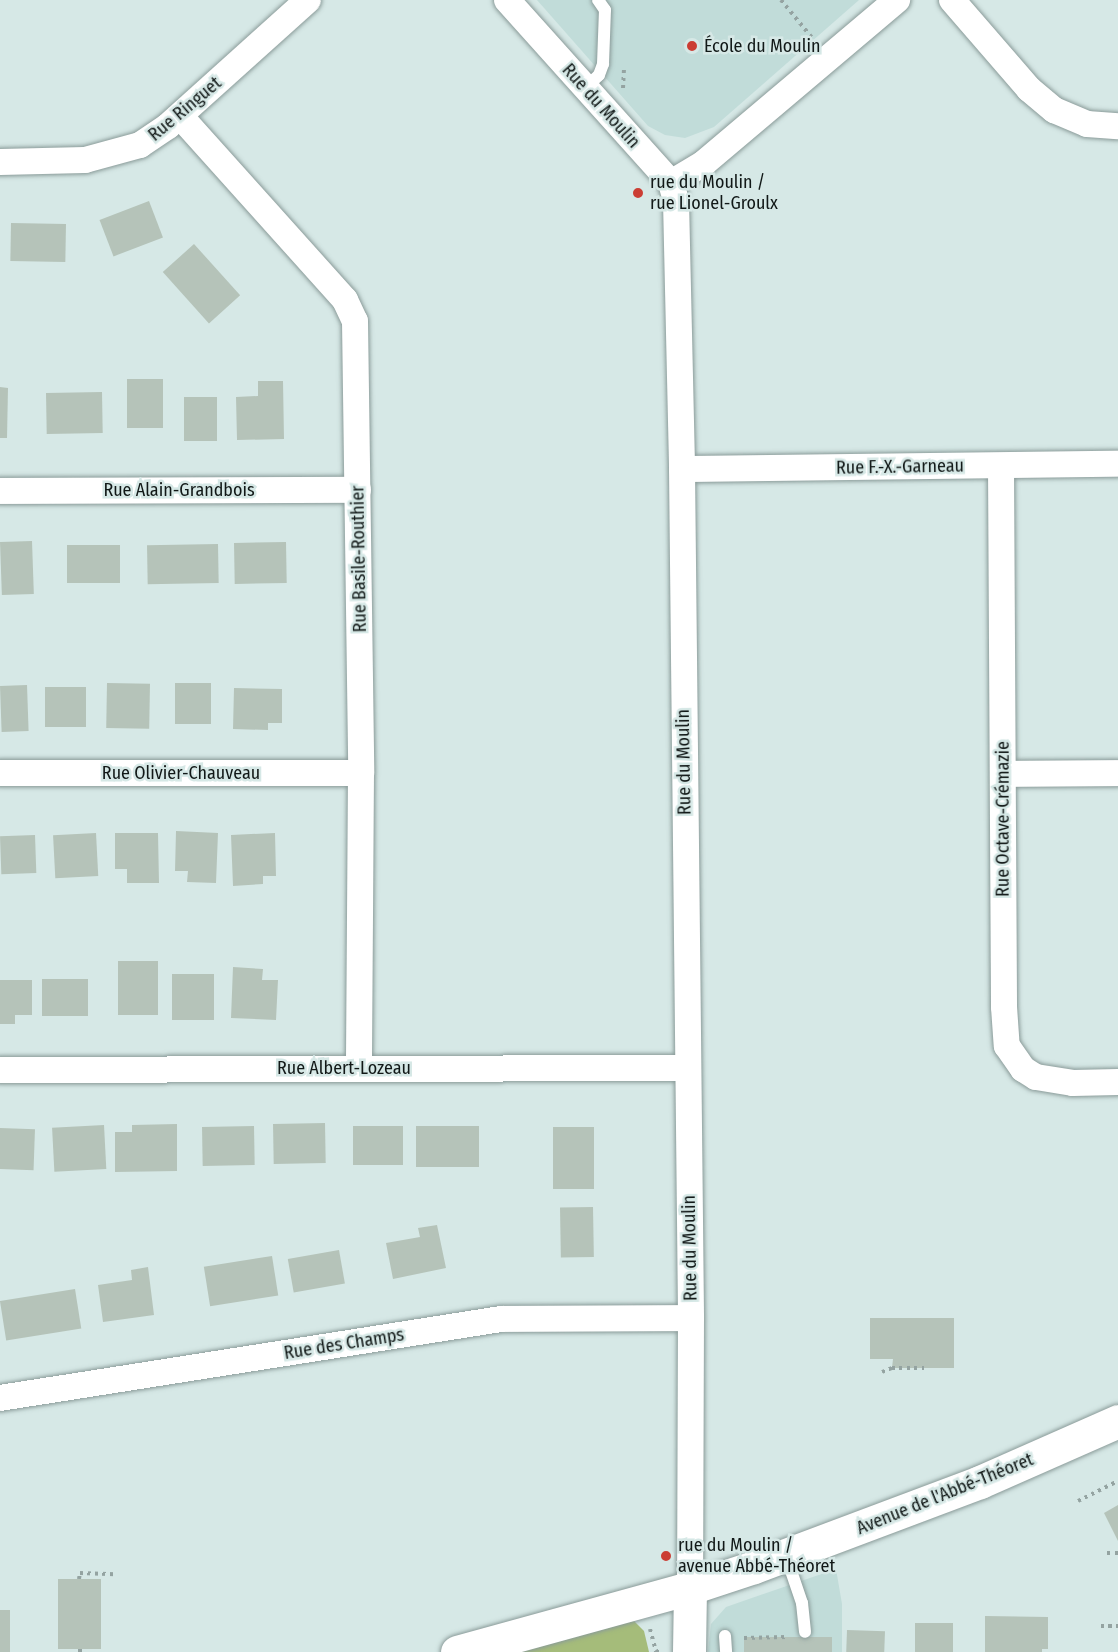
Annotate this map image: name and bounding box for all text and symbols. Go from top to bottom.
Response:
place label: École du Moulin [704,35,820,57]
marker: École du Moulin [685,39,699,53]
street label: Rue du Moulin [557,59,645,153]
street label: Rue Ringuet [144,72,226,146]
place label: rue du Moulin / rue Lionel-Groulx [650,172,778,214]
marker: rue du Moulin / rue Lionel-Groulx [631,186,645,200]
street label: Rue F.-X.-Garneau [836,455,964,479]
street label: Rue Alain-Grandbois [103,479,255,501]
street label: Rue Basile-Routhier [347,485,371,633]
street label: Rue du Moulin [672,709,696,815]
street label: Rue Octave-Crémazie [992,741,1014,897]
street label: Rue Olivier-Chauveau [102,762,260,784]
street label: Rue Albert-Lozeau [277,1057,411,1079]
street label: Rue du Moulin [678,1195,702,1301]
street label: Rue des Champs [282,1324,406,1364]
street label: Avenue de l'Abbé-Théoret [853,1449,1037,1539]
place label: rue du Moulin / avenue Abbé-Théoret [678,1535,835,1578]
marker: rue du Moulin / avenue Abbé-Théoret [659,1549,673,1563]

